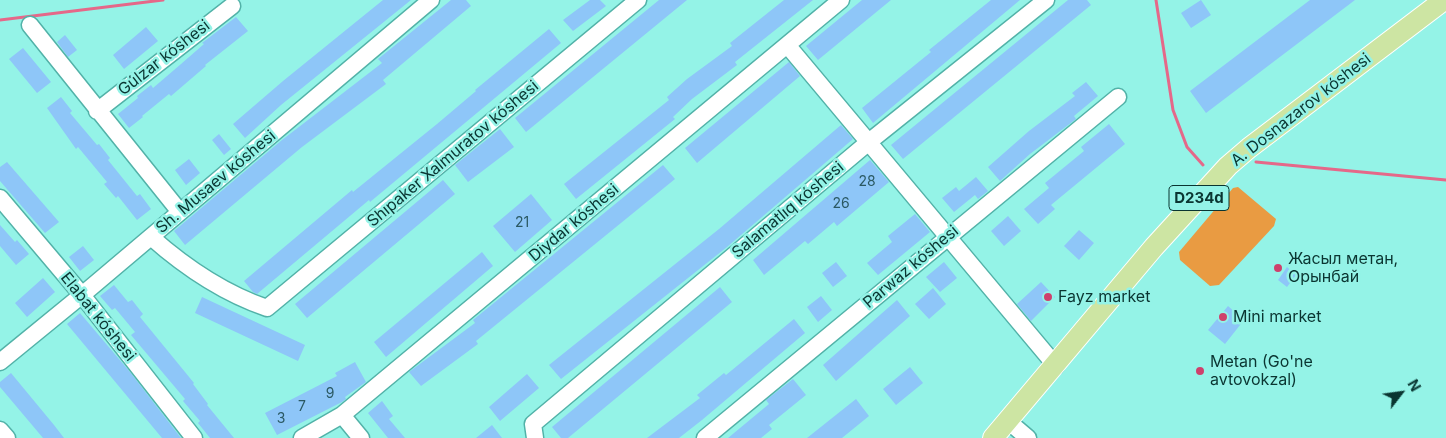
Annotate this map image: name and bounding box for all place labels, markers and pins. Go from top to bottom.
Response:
place label: Жасыл метан, Орынбай [1288,249,1398,287]
marker: Жасыл метан, Орынбай [1272,262,1284,274]
place label: Fayz market [1058,287,1150,307]
marker: Fayz market [1042,291,1054,303]
place label: Mini market [1233,307,1321,327]
marker: Mini market [1217,311,1229,323]
place label: Metan (Go'ne avtovokzal) [1210,352,1313,390]
marker: Metan (Go'ne avtovokzal) [1194,365,1206,377]

